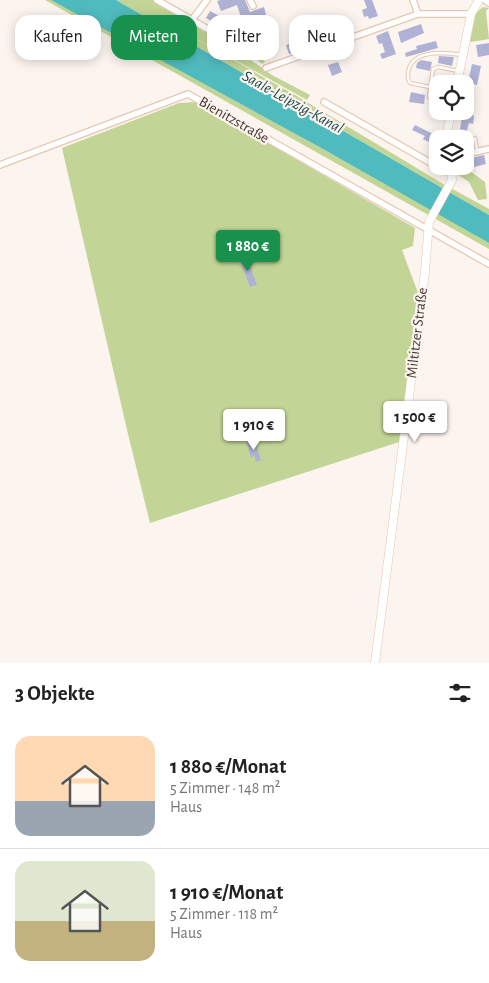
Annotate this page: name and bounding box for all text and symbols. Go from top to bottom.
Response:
chip: Kaufen [15,15,101,60]
chip: Mieten [111,15,197,60]
chip: Filter [207,15,279,60]
chip: Neu [289,15,354,60]
water label: Saale-Leipzig-Kanal [239,68,346,137]
map controls [429,75,474,175]
button: locate [429,75,474,120]
street label: Bienitzstraße [196,94,272,146]
button: layers [429,130,474,175]
pin: 1 880 € [202,230,294,272]
text: 1 880 € [227,238,269,254]
street label: Miltitzer Straße [404,287,430,379]
pin: 1 500 € [369,400,461,443]
pin: 1 910 € [208,408,300,451]
text: 1 500 € [394,409,436,425]
text: 1 910 € [234,417,274,433]
icon: filters [446,679,474,707]
text: 3 Objekte [15,683,95,704]
icon: home [55,756,115,816]
text: 1 880 €/Monat [170,756,286,777]
text: 5 Zimmer · 148 m² [170,780,280,796]
text: Haus [170,799,202,815]
icon: home [55,881,115,941]
text: 1 910 €/Monat [170,882,283,903]
text: 5 Zimmer · 118 m² [170,906,278,922]
text: Haus [170,925,202,941]

